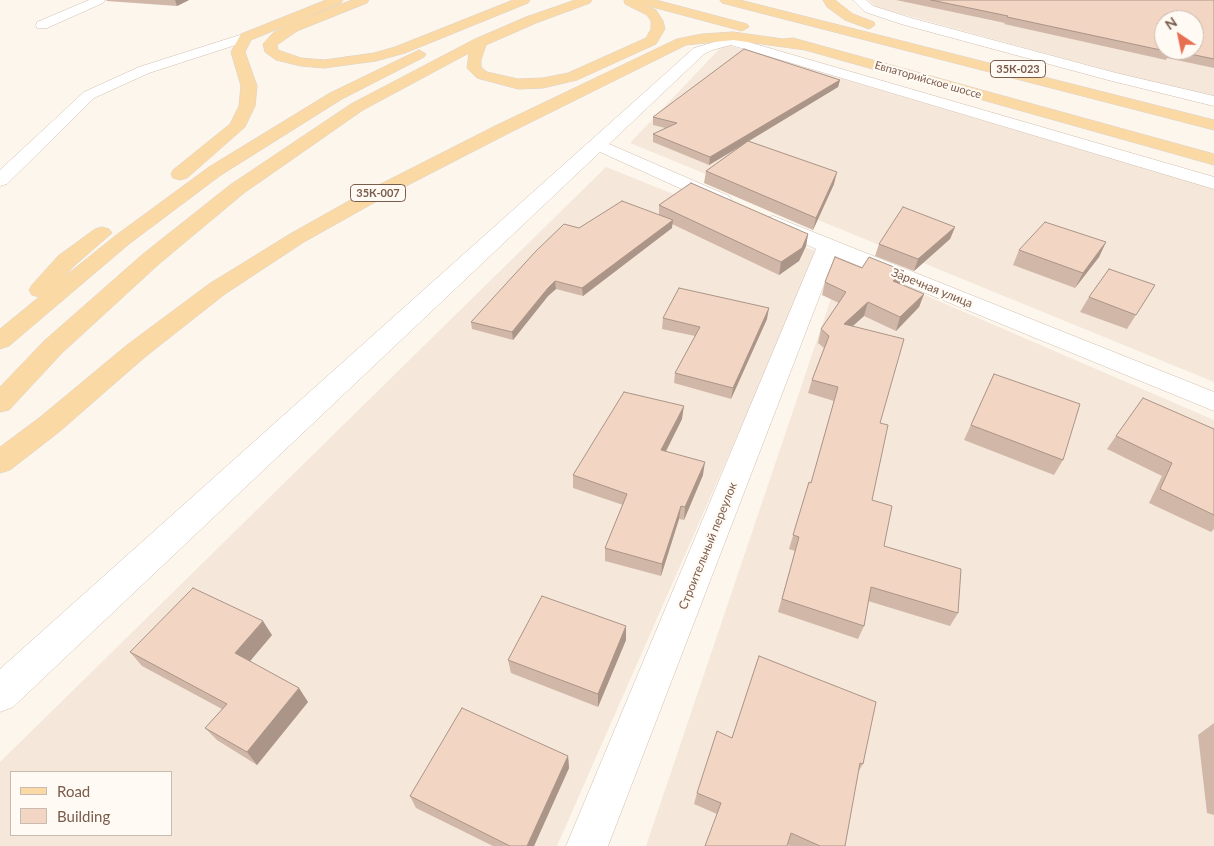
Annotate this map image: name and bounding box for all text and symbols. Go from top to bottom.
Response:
north arrow [1154,10,1204,60]
text: N [1162,13,1180,33]
street label: Евпаторийское шоссе [873,58,983,102]
road number: 35К-023 [990,61,1046,78]
road number: 35К-007 [350,184,406,202]
street label: Заречная улица [889,265,975,311]
street label: Строительный переулок [676,480,740,612]
legend [10,771,172,836]
text: Road [57,782,90,800]
text: Building [57,807,110,825]

